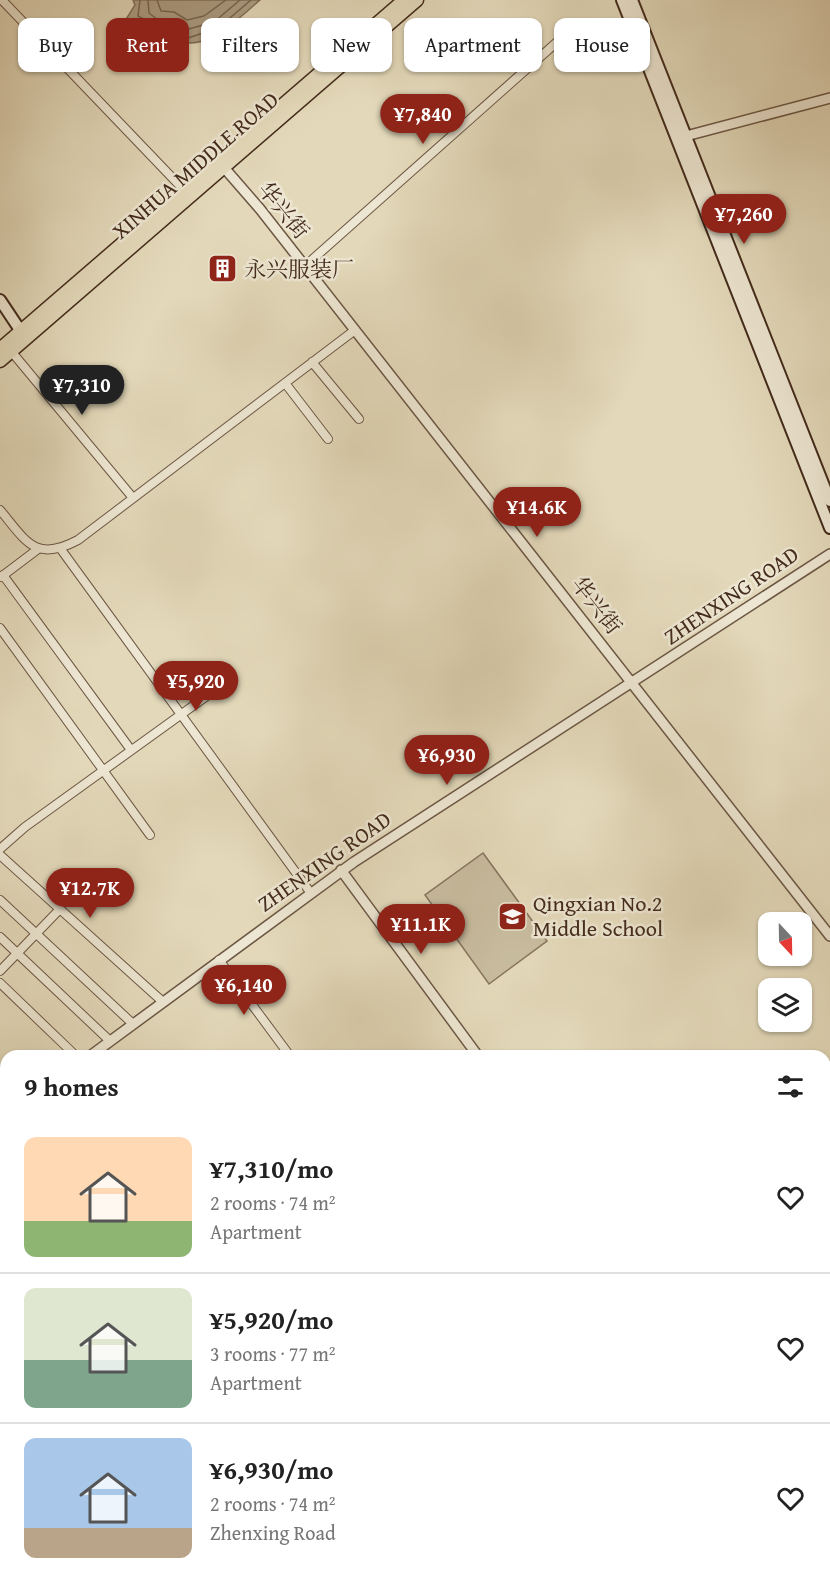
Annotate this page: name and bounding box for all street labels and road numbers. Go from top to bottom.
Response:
street label: XINHUA MIDDLE ROAD [105,84,285,246]
street label: 华兴街 [251,174,317,246]
street label: ZHENXING ROAD [657,538,805,652]
street label: 华兴街 [564,569,630,641]
street label: ZHENXING ROAD [251,803,397,919]

